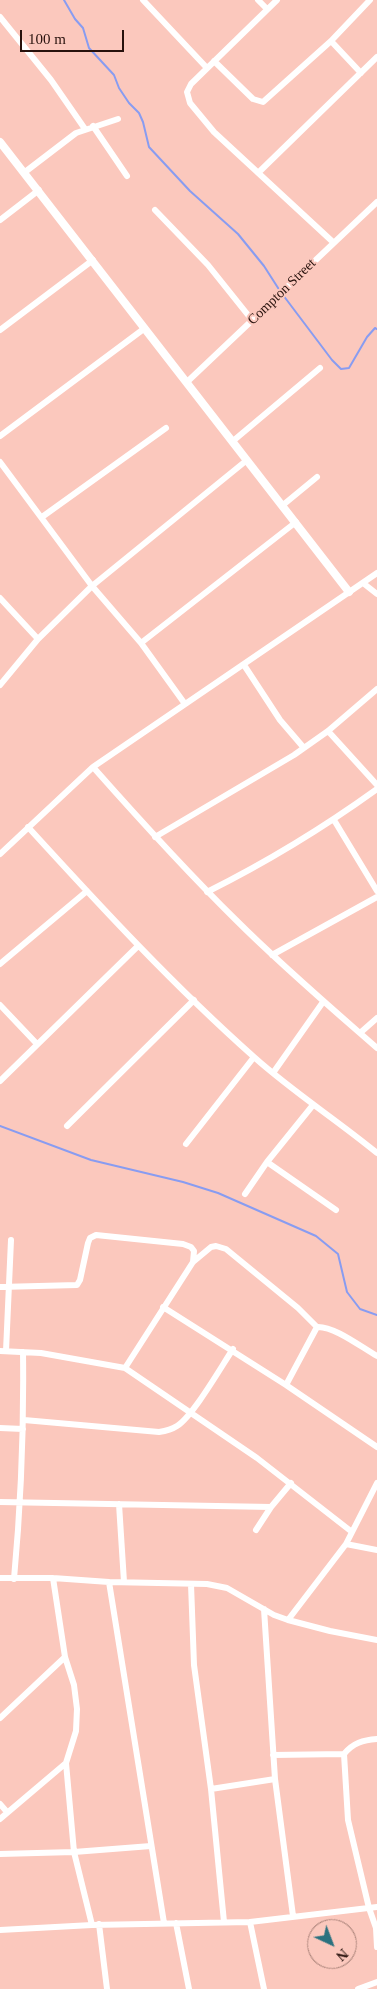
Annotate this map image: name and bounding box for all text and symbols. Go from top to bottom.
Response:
scale bar [22,20,126,52]
text: 100 m [28,31,66,47]
street label: Compton Street [244,255,320,329]
north arrow [307,1919,357,1969]
text: N [333,1946,351,1964]

